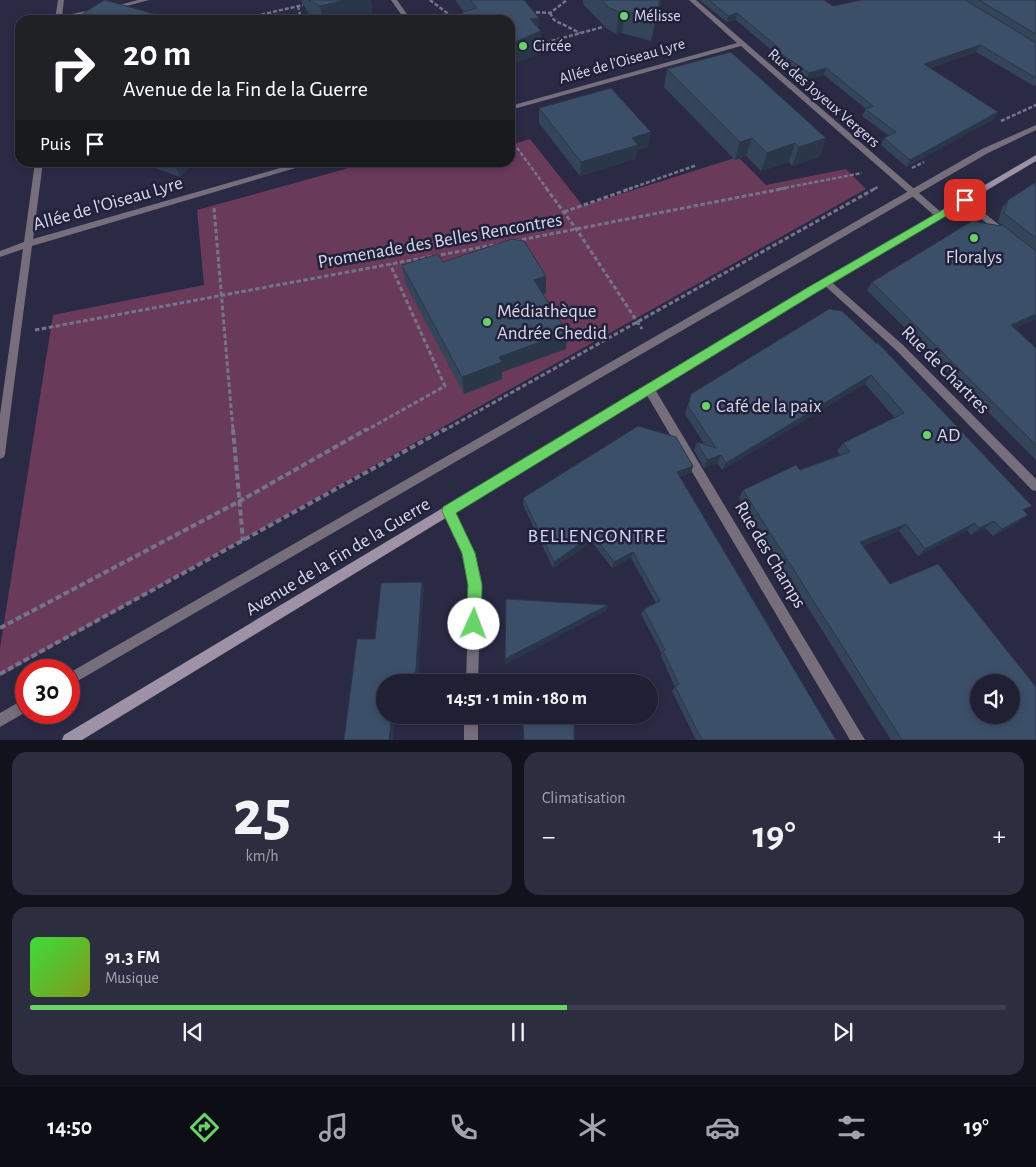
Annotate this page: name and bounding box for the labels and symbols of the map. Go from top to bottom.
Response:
place label: Mélisse [634,8,681,24]
marker: Mélisse [618,10,630,22]
street label: Allée de l'Oiseau Lyre [557,35,687,88]
place label: Circée [533,38,571,54]
marker: Circée [517,40,529,52]
street label: Rue des Joyeux Vergers [764,45,883,151]
street label: Allée de l'Oiseau Lyre [31,174,185,234]
pin [944,179,986,221]
street label: Promenade des Belles Rencontres [316,210,564,272]
marker: Floralys [968,232,980,244]
place label: Floralys [946,248,1002,267]
place label: Médiathèque Andrée Chedid [497,302,607,343]
marker: Médiathèque Andrée Chedid [481,316,493,328]
street label: Rue de Chartres [897,322,993,418]
place label: Café de la paix [716,397,821,416]
marker: Café de la paix [700,400,712,412]
place label: AD [937,426,960,445]
marker: AD [921,429,933,441]
street label: Avenue de la Fin de la Guerre [242,494,434,620]
street label: Rue des Champs [731,498,809,612]
district label: BELLENCONTRE [528,526,666,546]
position arrow [447,597,499,649]
speed limit sign: 30 [15,659,80,724]

